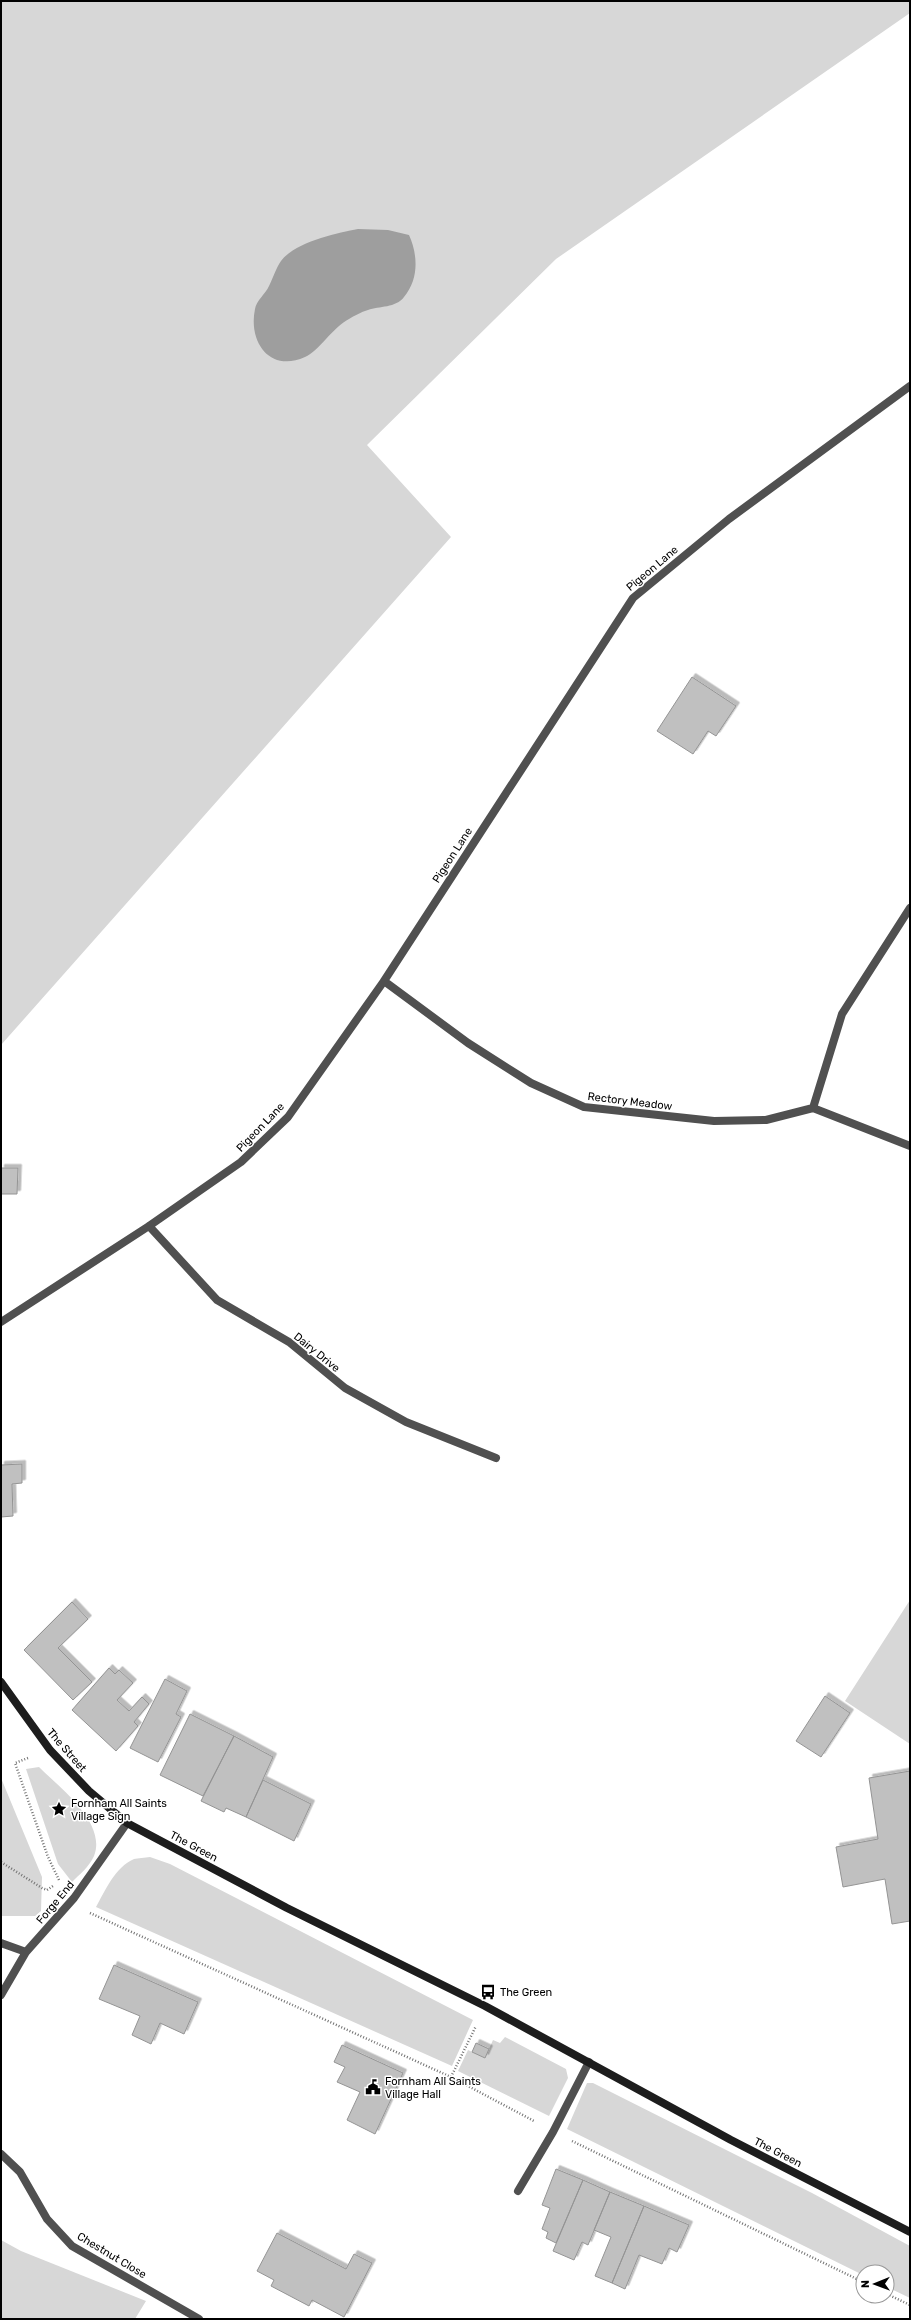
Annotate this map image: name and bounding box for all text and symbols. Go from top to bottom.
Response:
street label: Pigeon Lane [624,543,681,594]
street label: Pigeon Lane [430,825,475,885]
street label: Rectory Meadow [587,1090,673,1113]
street label: Pigeon Lane [234,1100,287,1155]
street label: Dairy Drive [291,1330,342,1375]
street label: The Street [44,1726,90,1775]
place label: Fornham All Saints Village Sign [71,1797,167,1823]
place icon: Fornham All Saints Village Sign [50,1800,68,1818]
street label: The Green [168,1828,220,1864]
street label: Forge End [34,1878,77,1926]
bus stop icon: The Green [479,1983,497,2001]
place label: The Green [500,1986,552,1999]
place label: Fornham All Saints Village Hall [385,2075,481,2101]
public building icon: Fornham All Saints Village Hall [364,2078,382,2096]
street label: The Green [752,2135,804,2170]
street label: Chestnut Close [75,2230,149,2281]
north arrow [855,2264,895,2304]
text: N [859,2280,872,2288]

